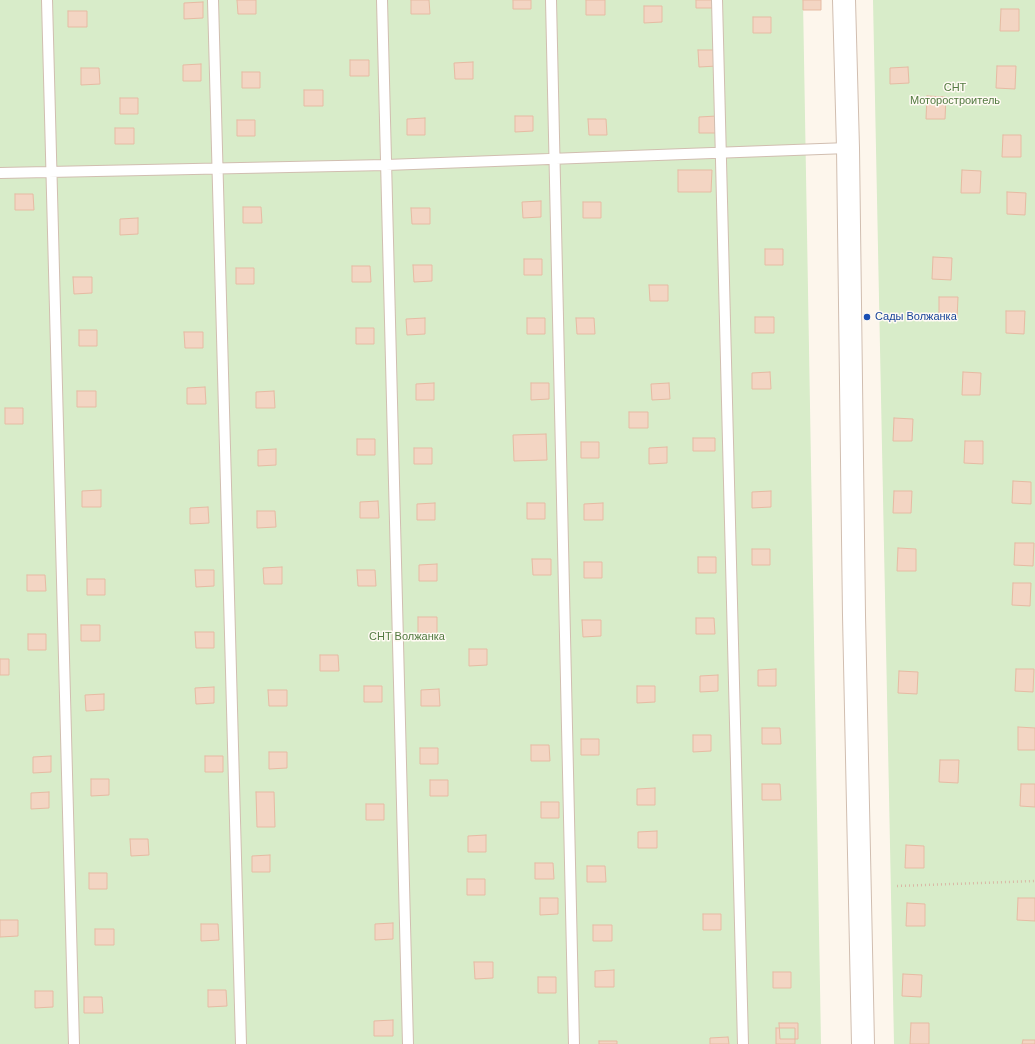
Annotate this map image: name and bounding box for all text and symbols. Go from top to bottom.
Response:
park label: СНТ Моторостроитель [910,81,1000,107]
place label: Сады Волжанка [875,310,957,324]
marker: Сады Волжанка [862,312,872,322]
park label: СНТ Волжанка [369,630,445,644]

